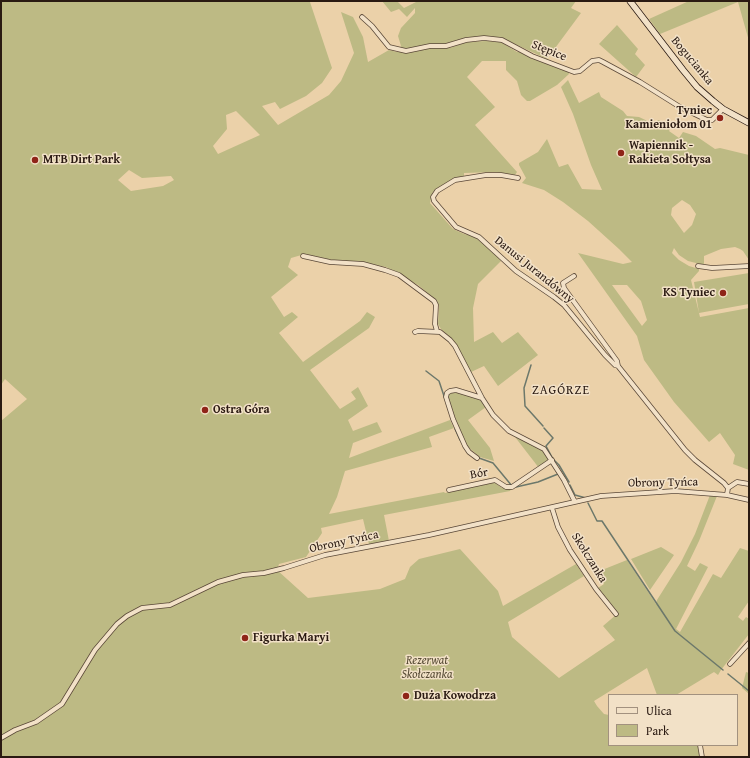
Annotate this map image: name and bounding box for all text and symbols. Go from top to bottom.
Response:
street label: Bogucianka [668,34,716,88]
street label: Stępice [529,37,569,65]
place label: Tyniec Kamieniołom 01 [625,104,712,132]
marker: Tyniec Kamieniołom 01 [715,113,725,123]
place label: Wapiennik - Rakieta Sołtysa [629,139,711,167]
marker: Wapiennik - Rakieta Sołtysa [616,148,626,158]
place label: MTB Dirt Park [43,153,120,167]
marker: MTB Dirt Park [30,155,40,165]
street label: Danusi Jurandówny [491,233,577,307]
place label: KS Tyniec [663,286,715,300]
marker: KS Tyniec [718,288,728,298]
district label: ZAGÓRZE [532,383,590,399]
place label: Ostra Góra [213,403,270,417]
marker: Ostra Góra [200,405,210,415]
street label: Bór [469,465,489,483]
street label: Obrony Tyńca [628,475,698,491]
street label: Obrony Tyńca [308,528,380,556]
street label: Skołczanka [568,530,610,586]
place label: Figurka Maryi [253,631,329,645]
marker: Figurka Maryi [240,633,250,643]
park label: Rezerwat Skołczanka [401,654,453,682]
place label: Duża Kowodrza [414,689,496,703]
marker: Duża Kowodrza [401,691,411,701]
legend [608,694,738,746]
text: Ulica [646,702,672,719]
text: Park [646,722,669,739]

